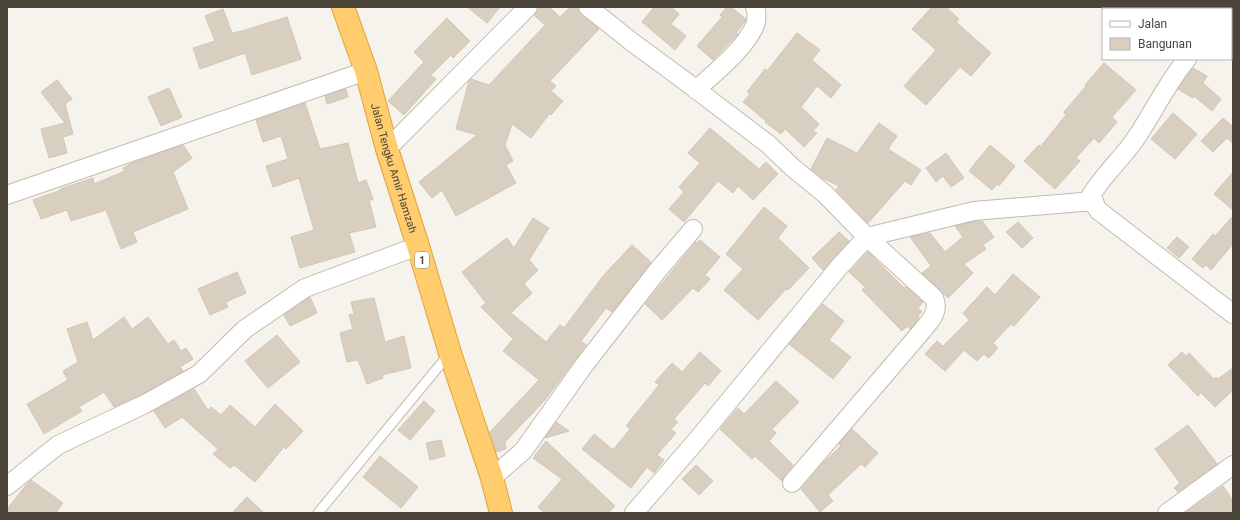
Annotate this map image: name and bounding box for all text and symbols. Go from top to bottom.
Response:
legend [1102,8,1232,60]
text: Jalan [1138,17,1167,31]
text: Bangunan [1138,37,1192,51]
street label: Jalan Tengku Amir Hamzah [368,102,419,235]
road number: 1 [415,252,429,268]

